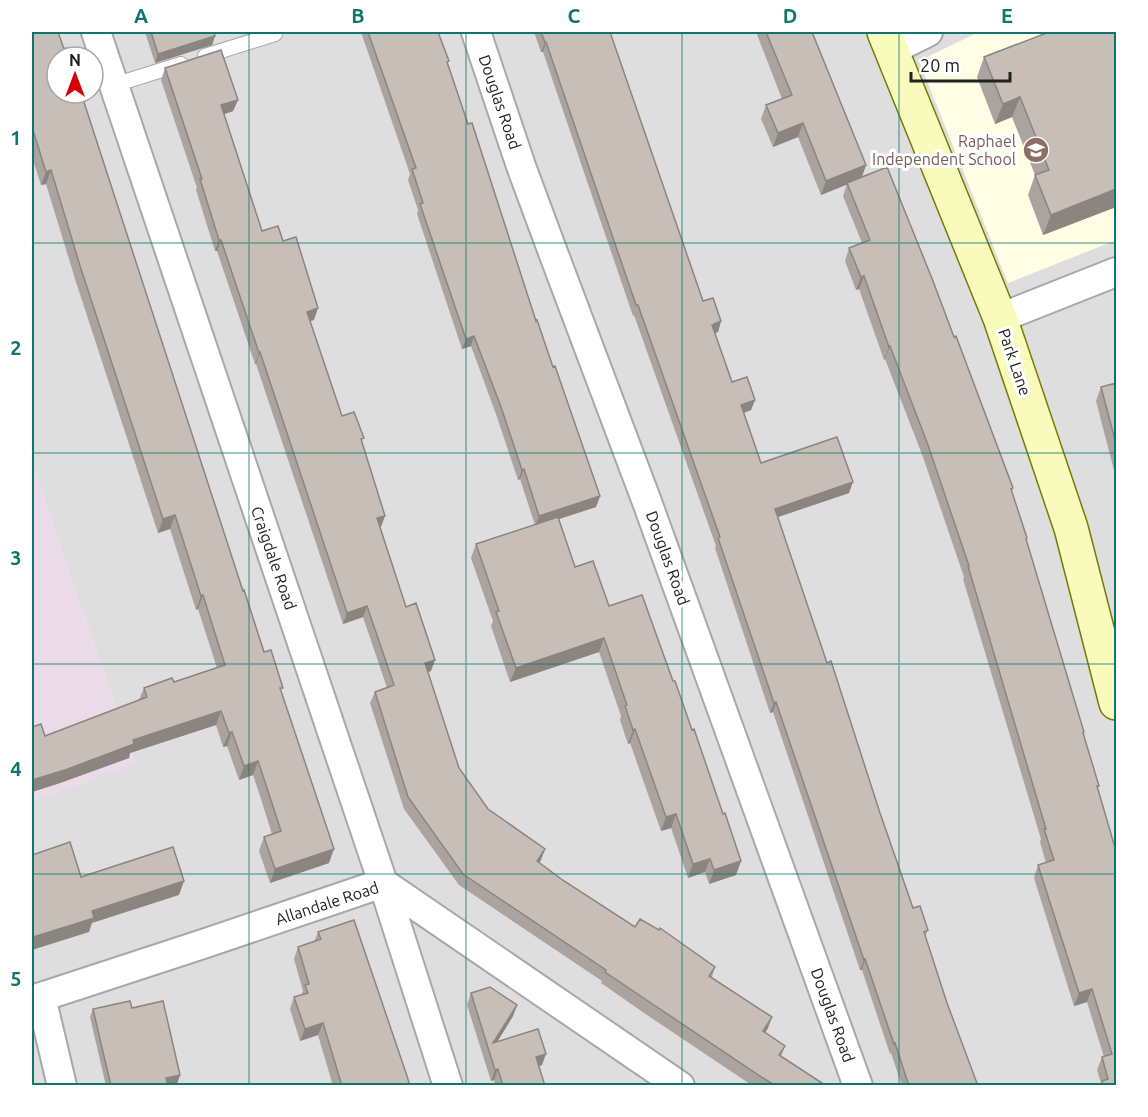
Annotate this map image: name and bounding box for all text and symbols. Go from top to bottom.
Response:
text: A [134,4,148,27]
text: B [351,4,365,27]
text: C [568,4,581,27]
text: D [783,4,797,27]
text: E [1001,4,1013,27]
north arrow [45,45,105,105]
scale bar [911,45,1010,83]
text: N [69,51,81,69]
street label: Douglas Road [475,52,525,152]
text: 20 m [920,55,960,75]
text: 1 [10,126,22,149]
place label: Raphael Independent School [872,132,1016,168]
school or university icon: Raphael Independent School [1021,135,1051,165]
street label: Park Lane [995,326,1035,398]
text: 2 [10,336,22,359]
street label: Craigdale Road [248,504,300,612]
street label: Douglas Road [643,508,693,608]
text: 3 [10,546,22,569]
text: 4 [10,757,22,780]
street label: Allandale Road [273,878,381,928]
street label: Douglas Road [808,965,858,1065]
text: 5 [10,967,22,990]

